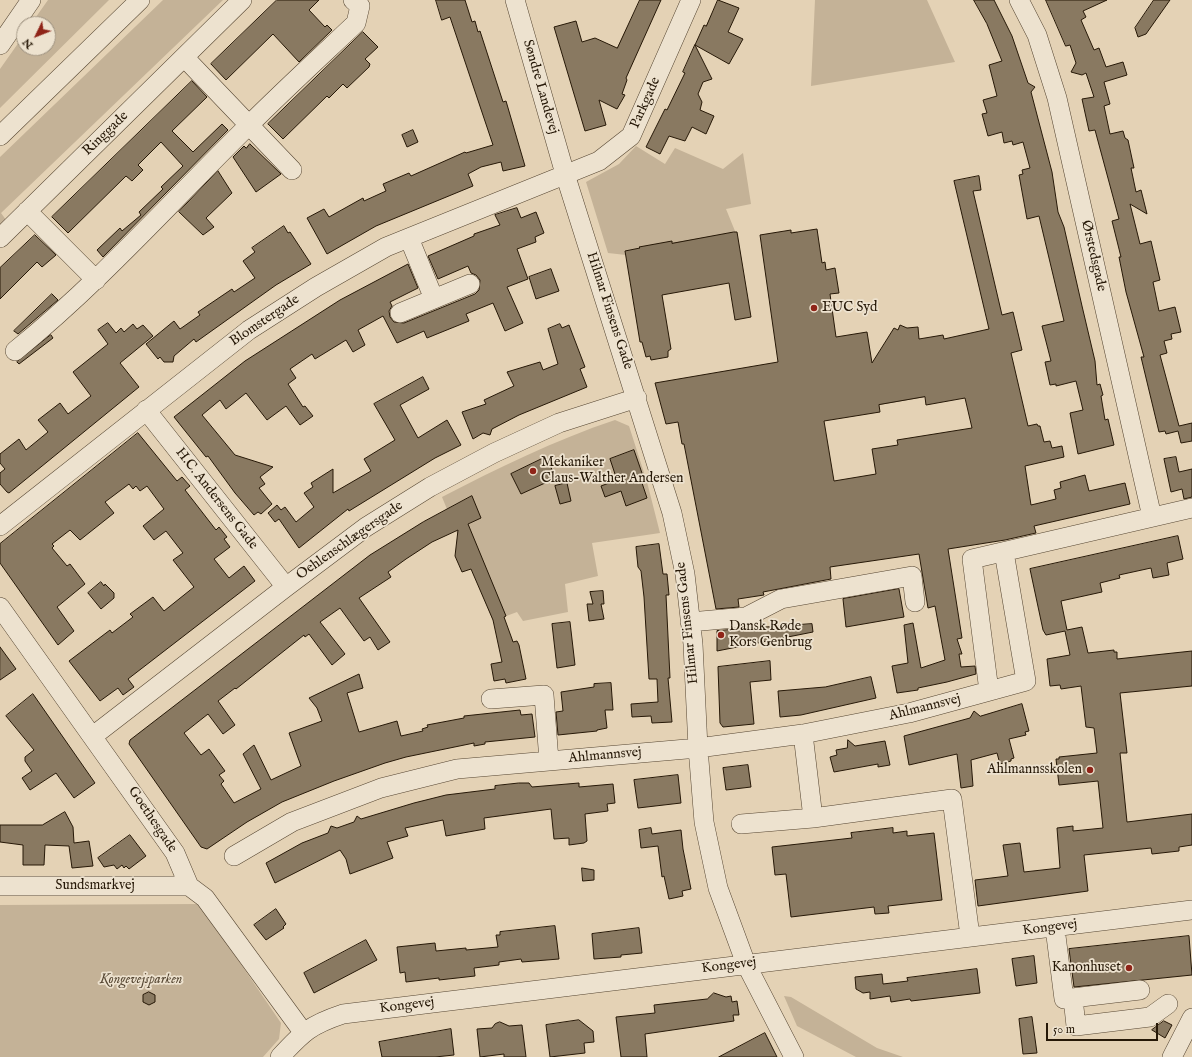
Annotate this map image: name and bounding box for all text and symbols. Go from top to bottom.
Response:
north arrow [16,16,56,56]
text: N [20,35,36,52]
street label: Søndre Landevej [518,38,562,136]
street label: Parkgade [627,75,665,131]
street label: Ringgade [80,108,132,160]
street label: Ørstedsgade [1077,219,1109,293]
street label: Hilmar Finsens Gade [582,250,636,372]
street label: Blomstergade [227,292,303,350]
place label: EUC Syd [822,300,877,316]
marker: EUC Syd [809,303,819,313]
street label: H.C. Andersens Gade [171,445,261,553]
place label: Mekaniker Claus-Walther Andersen [541,455,684,488]
marker: Mekaniker Claus-Walther Andersen [528,466,538,476]
street label: Oehlenschlægersgade [294,498,406,584]
street label: Hilmar Finsens Gade [673,561,703,685]
place label: Dansk Røde Kors Genbrug [729,619,812,652]
marker: Dansk Røde Kors Genbrug [716,630,726,640]
street label: Ahlmannsvej [887,691,963,725]
street label: Ahlmannsvej [568,744,642,768]
place label: Ahlmannsskolen [987,762,1082,778]
marker: Ahlmannsskolen [1085,765,1095,775]
street label: Goethesgade [124,784,180,856]
street label: Sundsmarkvej [55,878,135,894]
street label: Kongevej [1022,916,1078,940]
street label: Kongevej [701,954,757,978]
place label: Kanonhuset [1052,960,1121,976]
marker: Kanonhuset [1124,963,1134,973]
park label: Kongevejsparken [100,972,182,988]
street label: Kongevej [379,994,435,1018]
scale bar [1048,1015,1160,1041]
text: 50 m [1053,1022,1075,1037]

